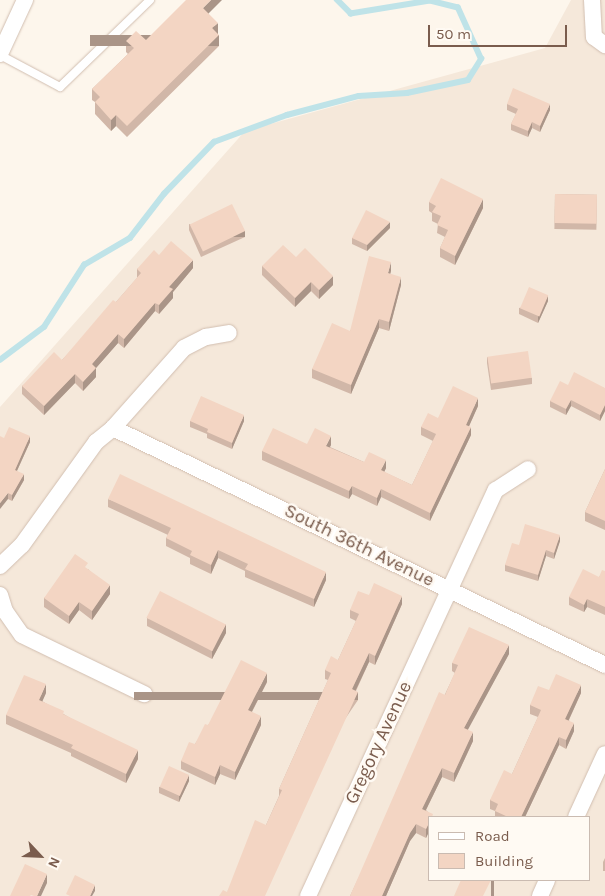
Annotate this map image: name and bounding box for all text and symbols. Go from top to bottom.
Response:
scale bar [430,15,569,47]
text: 50 m [436,25,471,43]
street label: South 36th Avenue [280,500,438,592]
street label: Gregory Avenue [341,678,417,808]
legend [428,816,590,881]
text: Road [475,827,510,845]
north arrow [15,831,65,881]
text: Building [475,852,533,870]
text: N [44,854,64,871]

